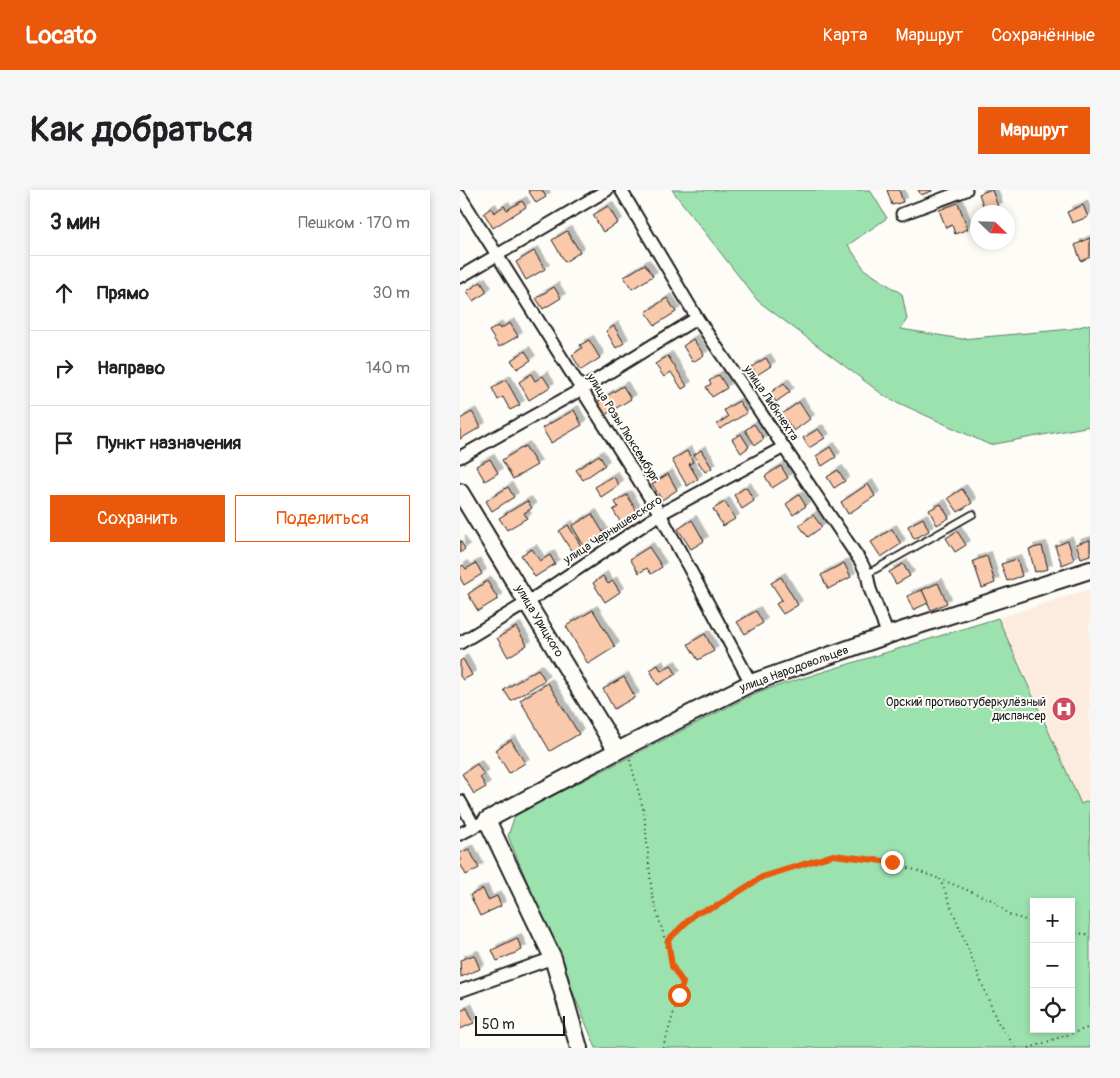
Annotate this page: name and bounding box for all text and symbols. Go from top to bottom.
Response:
text: Locato [25,21,97,50]
text: Карта [823,24,867,47]
text: Маршрут [895,24,963,47]
text: Сохранённые [991,24,1095,47]
button: Маршрут [978,107,1090,154]
text: Как добраться [30,108,253,152]
north arrow [970,205,1015,250]
text: 3 мин [50,209,100,236]
text: Пешком · 170 m [298,213,410,233]
icon: ahead [50,279,78,307]
text: Прямо [97,281,149,305]
text: 30 m [372,283,410,303]
icon: right [50,354,78,382]
text: Направо [97,356,165,380]
text: 140 m [366,358,410,378]
street label: улица Либкнехта [740,362,802,444]
street label: улица Розы Люксембург [583,370,663,485]
icon: arrive [50,429,78,457]
text: Пункт назначения [97,431,241,455]
street label: улица Чернышевского [560,492,666,568]
button: Сохранить [50,495,225,542]
button: Поделиться [235,495,410,542]
street label: улица Урицкого [511,581,567,660]
street label: улица Народовольцев [736,642,851,696]
place label: Орский противотуберкулёзный диспансер [886,695,1046,724]
hospital icon: Орский противотуберкулёзный диспансер [1051,696,1077,722]
route end [881,851,904,874]
map controls [1030,898,1075,1033]
button: + [1030,898,1075,943]
button: − [1030,943,1075,988]
route start [668,984,691,1007]
button: locate [1030,988,1075,1033]
scale bar [475,1013,565,1036]
text: 50 m [482,1016,515,1033]

